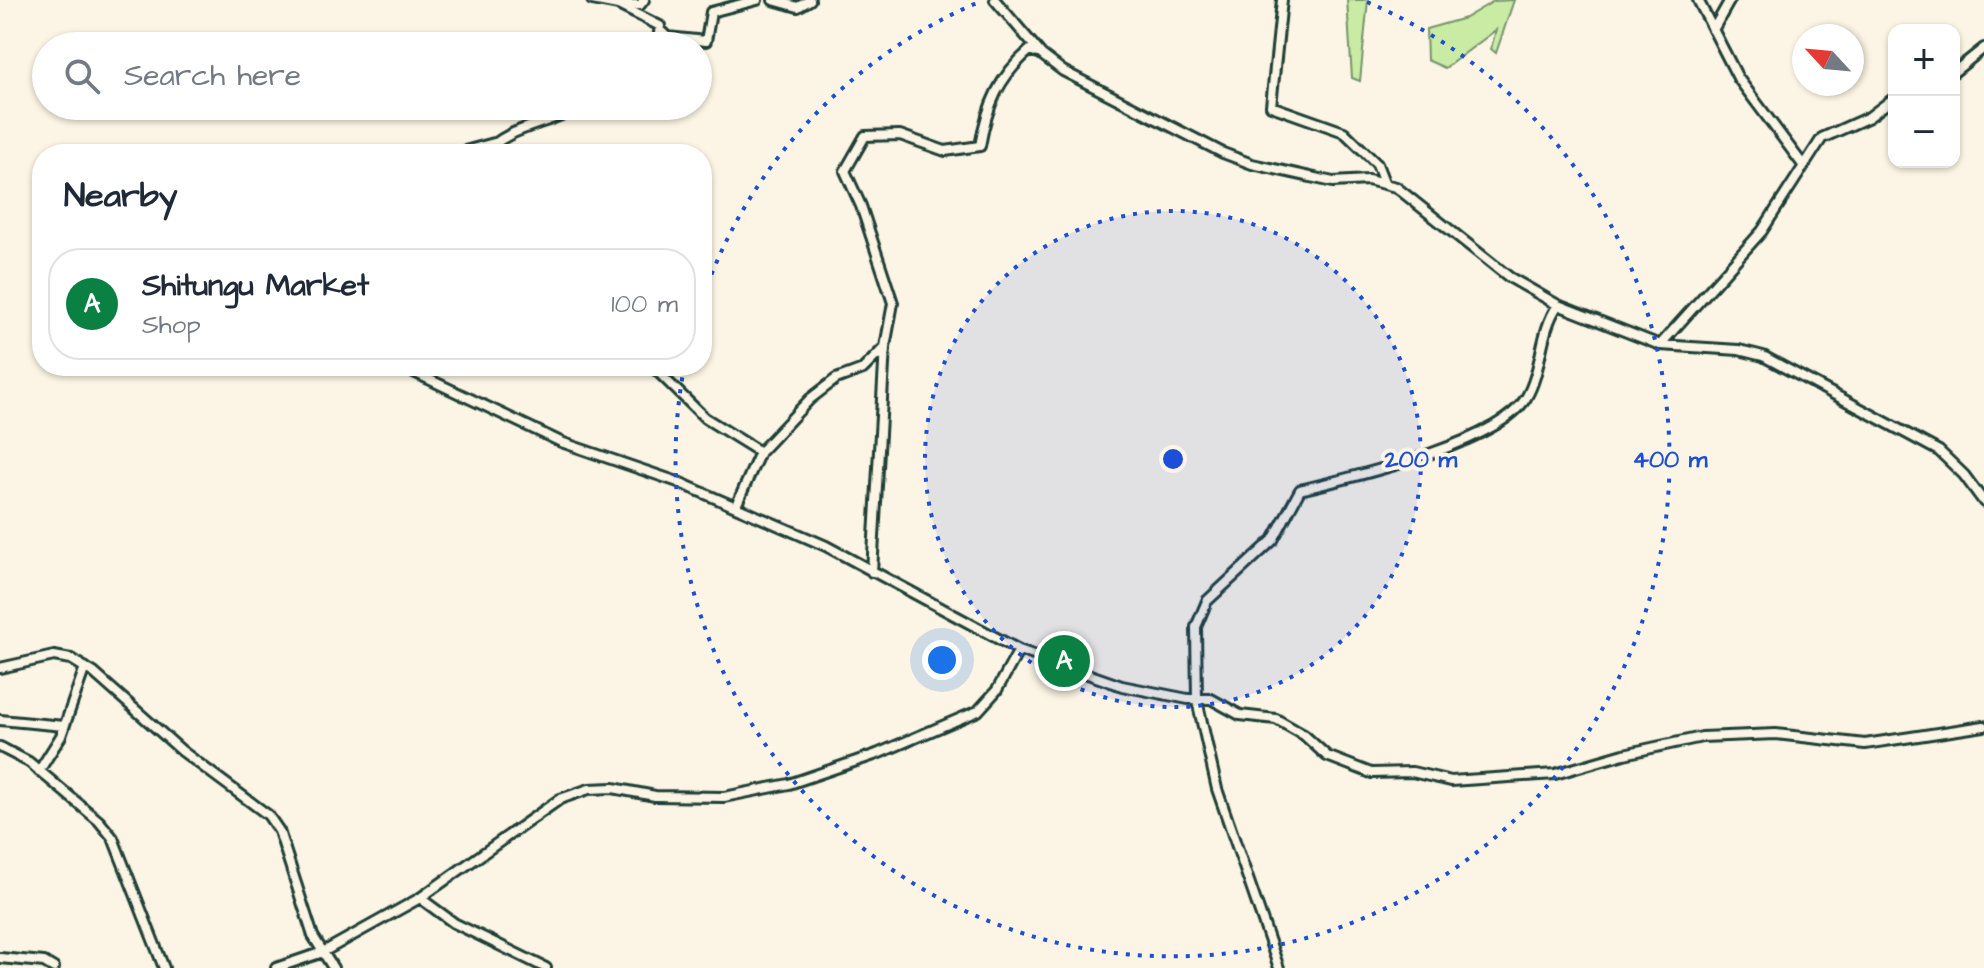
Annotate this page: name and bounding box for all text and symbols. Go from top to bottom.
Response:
north arrow [1792,24,1864,96]
map controls [1888,24,1960,168]
button: + [1888,24,1960,96]
search box [32,32,712,120]
icon: search [60,54,104,98]
text: Search here [124,55,301,97]
button: − [1888,96,1960,168]
text: Nearby [64,172,178,220]
text: Shitungu Market [142,265,369,307]
text: A [84,286,100,322]
text: 100 m [611,286,678,322]
text: Shop [142,307,201,343]
text: 200 m [1384,443,1457,477]
text: 400 m [1633,443,1708,477]
centre of rings [1159,445,1187,473]
pin: A [1038,631,1090,691]
your location [922,640,962,680]

